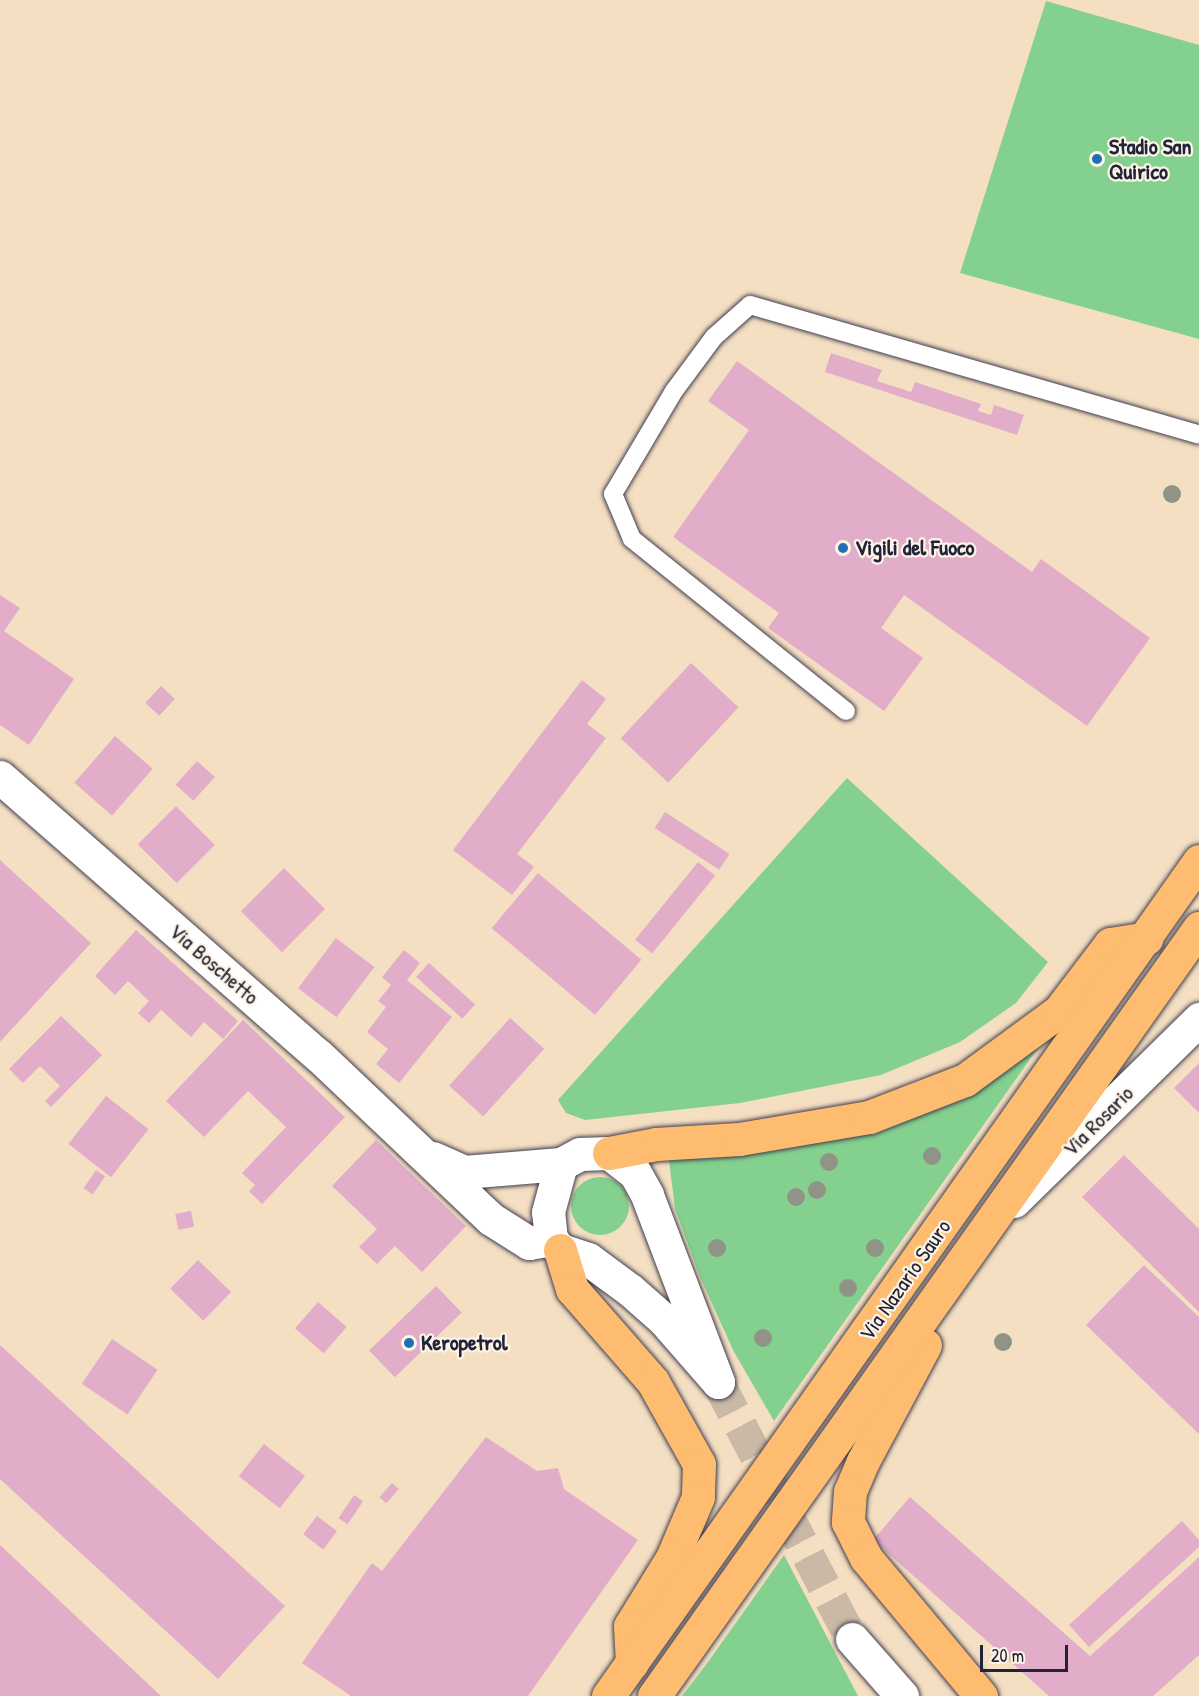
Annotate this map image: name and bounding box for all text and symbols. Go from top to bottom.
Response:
place label: Stadio San Quirico [1109,133,1191,184]
marker: Stadio San Quirico [1090,152,1104,166]
place label: Vigili del Fuoco [855,535,974,561]
marker: Vigili del Fuoco [836,541,850,555]
street label: Via Boschetto [164,918,264,1010]
street label: Via Rosario [1057,1080,1139,1162]
street label: Via Nazario Sauro [854,1214,956,1346]
place label: Keropetrol [421,1330,508,1356]
marker: Keropetrol [402,1336,416,1350]
scale bar [983,1633,1072,1671]
text: 20 m [991,1643,1024,1668]

